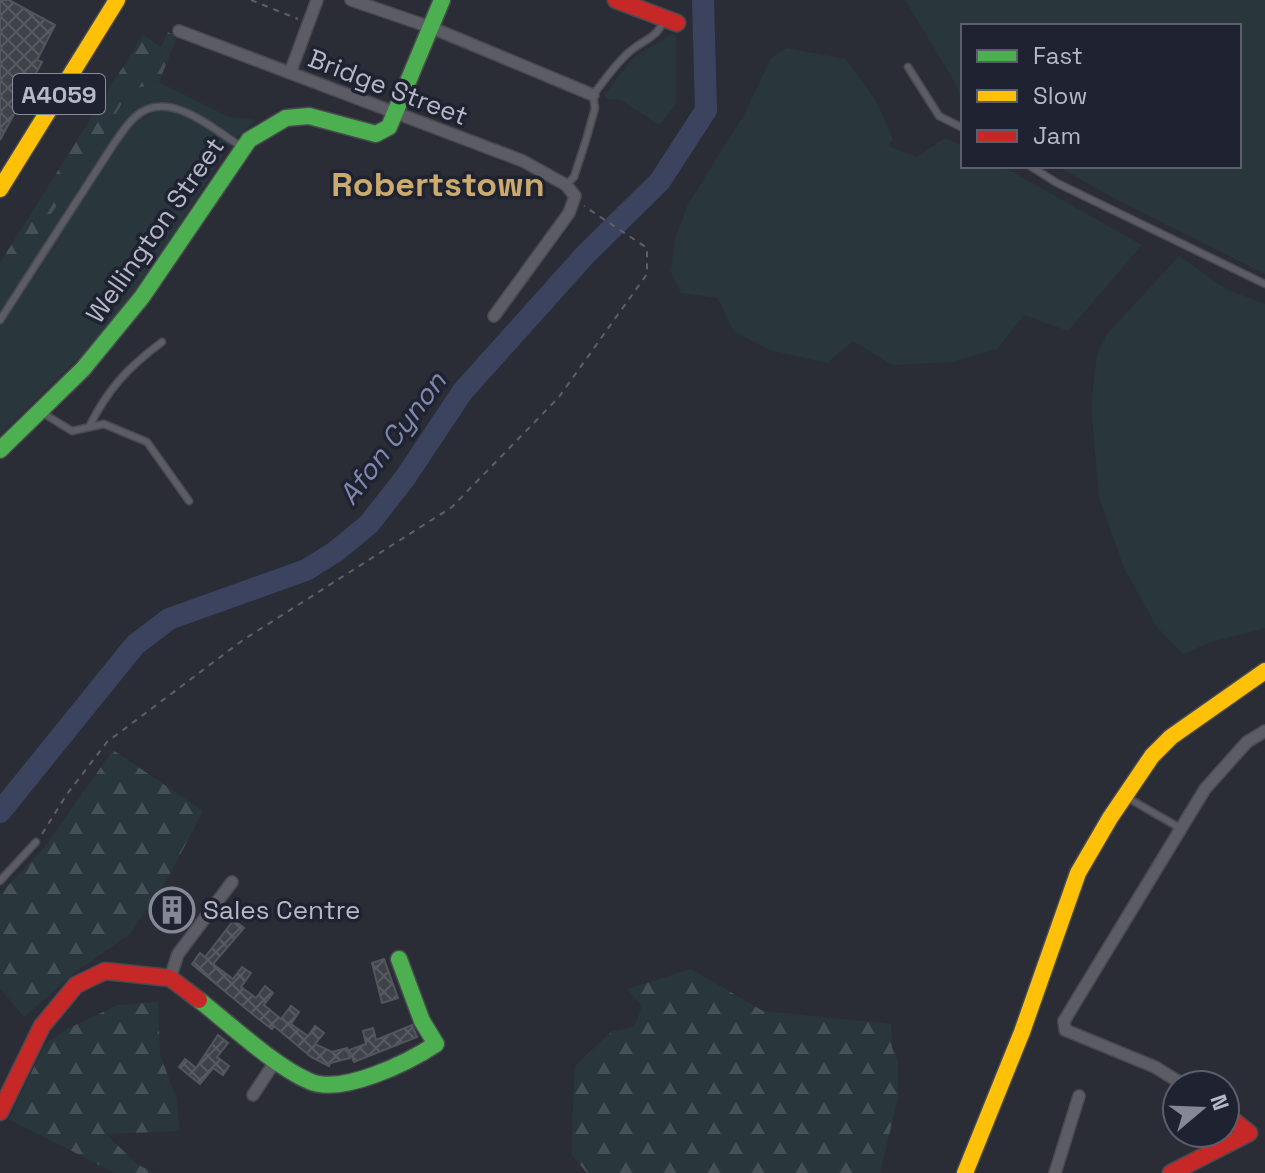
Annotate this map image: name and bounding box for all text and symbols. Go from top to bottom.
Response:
legend [961,24,1241,168]
text: Fast [1033,40,1083,71]
street label: Bridge Street [303,41,473,133]
road number: A4059 [13,74,105,114]
text: Slow [1033,80,1087,111]
text: Jam [1033,120,1081,151]
street label: Wellington Street [78,130,232,330]
district label: Robertstown [331,163,545,206]
water label: Afon Cynon [330,364,454,512]
building icon: Sales Centre [148,886,196,934]
place label: Sales Centre [203,893,360,927]
north arrow [1161,1069,1241,1149]
text: N [1204,1091,1236,1114]

